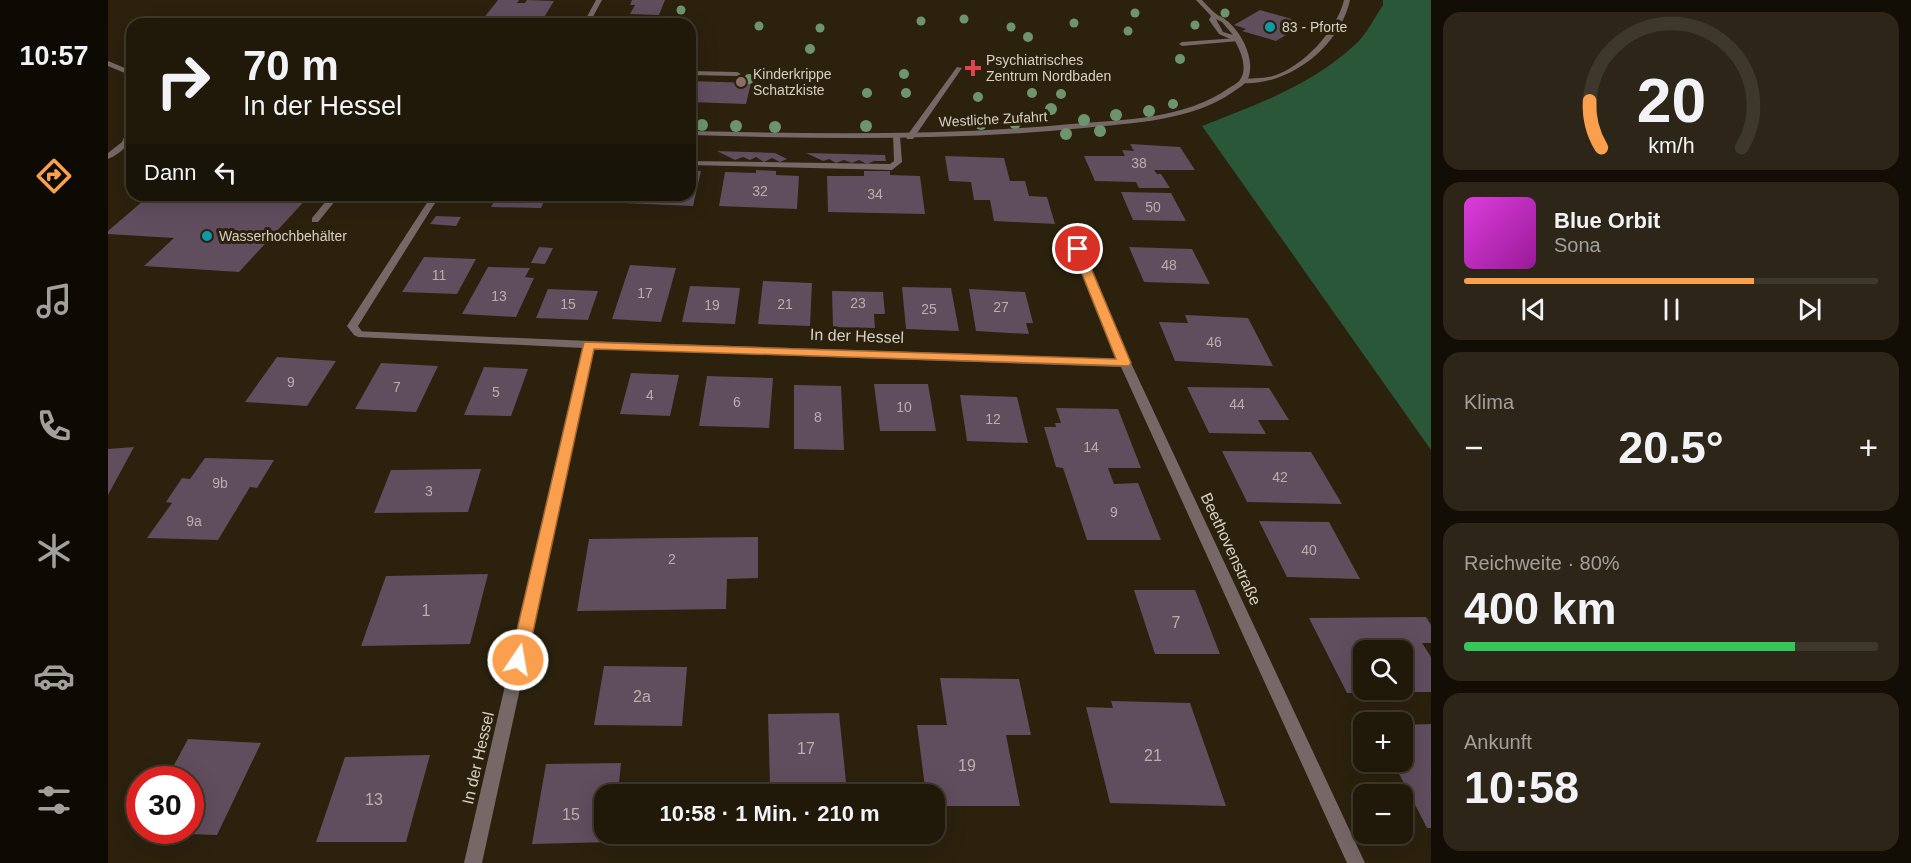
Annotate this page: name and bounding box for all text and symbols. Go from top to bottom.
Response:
place label: 83 - Pforte [1282,19,1348,35]
marker: 83 - Pforte [1263,20,1277,34]
text: 10:57 [19,41,89,71]
icon: right [144,42,222,120]
text: 70 m [243,42,339,89]
place label: Psychiatrisches Zentrum Nordbaden [986,52,1111,84]
marker: Psychiatrisches Zentrum Nordbaden [964,59,982,77]
place label: Kinderkrippe Schatzkiste [753,66,832,98]
text: 20 [1636,66,1706,135]
marker: Kinderkrippe Schatzkiste [734,75,748,89]
text: In der Hessel [243,91,402,121]
street label: Westliche Zufahrt [938,108,1048,130]
text: km/h [1648,134,1694,158]
icon: directions [33,155,75,197]
house number: 38 [1131,155,1147,171]
icon: left [209,156,242,189]
text: Dann [144,160,197,185]
house number: 32 [752,183,768,199]
house number: 34 [867,186,883,202]
house number: 50 [1145,199,1161,215]
text: Blue Orbit [1554,208,1660,233]
pin [1052,223,1103,274]
place label: Wasserhochbehälter [219,228,347,244]
marker: Wasserhochbehälter [200,229,214,243]
icon: arrive [1061,232,1094,265]
text: Sona [1554,234,1601,256]
house number: 48 [1161,257,1177,273]
house number: 11 [432,267,446,283]
icon: music [33,280,75,322]
house number: 17 [637,285,653,301]
house number: 13 [491,288,507,304]
icon: previous [1517,293,1550,326]
icon: pause [1655,293,1688,326]
icon: next [1793,293,1826,326]
house number: 23 [850,295,866,311]
house number: 15 [560,296,576,312]
house number: 21 [777,296,793,312]
house number: 19 [704,297,720,313]
house number: 27 [993,299,1009,315]
house number: 25 [921,301,937,317]
street label: In der Hessel [810,326,904,346]
house number: 46 [1206,334,1222,350]
house number: 9 [287,374,295,390]
house number: 7 [393,379,401,395]
house number: 5 [492,384,500,400]
house number: 4 [646,387,654,403]
text: Klima [1464,391,1514,413]
house number: 6 [733,394,741,410]
house number: 44 [1229,396,1245,412]
house number: 10 [896,399,912,415]
icon: phone [33,405,75,447]
house number: 8 [814,409,822,425]
house number: 12 [985,411,1001,427]
text: 20.5° [1618,422,1724,473]
text: − [1464,429,1483,466]
text: + [1859,429,1878,466]
house number: 14 [1083,439,1099,455]
house number: 42 [1272,469,1288,485]
house number: 9b [212,475,228,491]
house number: 3 [425,483,433,499]
street label: Beethovenstraße [1198,490,1264,608]
house number: 9 [1110,504,1118,520]
house number: 9a [186,513,202,529]
icon: climate [33,530,75,572]
house number: 40 [1301,542,1317,558]
house number: 2 [668,551,676,567]
text: Reichweite · 80% [1464,552,1620,574]
text: 400 km [1464,583,1617,634]
house number: 1 [422,602,431,619]
house number: 7 [1172,614,1181,631]
position arrow [486,628,550,692]
map controls [1353,640,1413,844]
button: search [1353,640,1413,700]
icon: car [33,655,75,697]
house number: 2a [633,688,651,705]
street label: In der Hessel [459,710,497,806]
button: + [1353,712,1413,772]
text: Ankunft [1464,731,1532,753]
house number: 17 [797,740,815,757]
house number: 21 [1144,747,1162,764]
house number: 19 [958,757,976,774]
text: 10:58 [1464,762,1579,813]
speed limit sign: 30 [126,766,204,844]
icon: filters [33,779,75,821]
button: − [1353,784,1413,844]
house number: 13 [365,791,383,808]
text: 10:58 · 1 Min. · 210 m [659,801,880,826]
house number: 15 [562,806,580,823]

